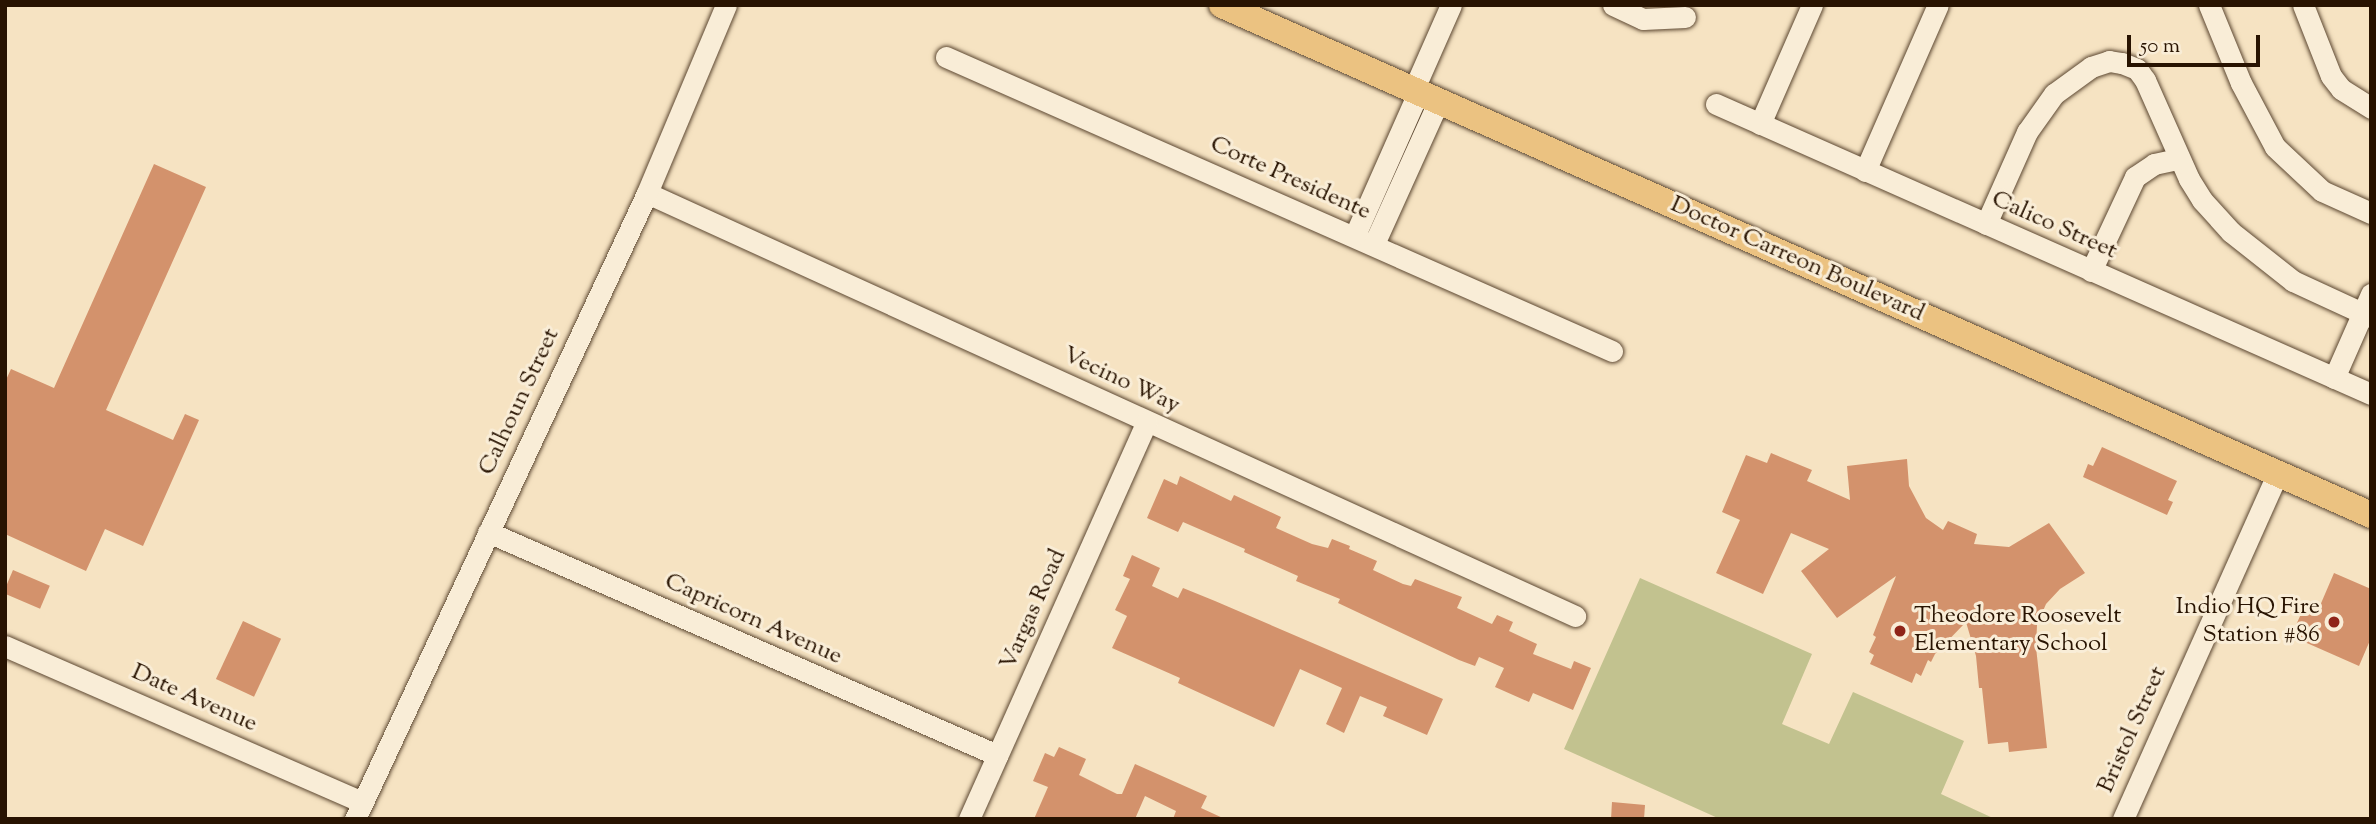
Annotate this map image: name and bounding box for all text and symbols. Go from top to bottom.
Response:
scale bar [2131,21,2264,65]
text: 50 m [2140,32,2180,62]
street label: Corte Presidente [1205,131,1375,227]
street label: Calico Street [1987,185,2121,267]
street label: Doctor Carreon Boulevard [1666,191,1928,329]
street label: Calhoun Street [473,324,567,480]
street label: Vecino Way [1058,341,1184,421]
street label: Vargas Road [995,545,1073,675]
street label: Capricorn Avenue [660,568,846,672]
place label: Indio HQ Fire Station #86 [2176,594,2320,650]
place label: Theodore Roosevelt Elementary School [1914,603,2121,659]
marker: Indio HQ Fire Station #86 [2326,614,2342,630]
marker: Theodore Roosevelt Elementary School [1892,623,1908,639]
street label: Date Avenue [127,658,261,740]
street label: Bristol Street [2092,662,2174,798]

